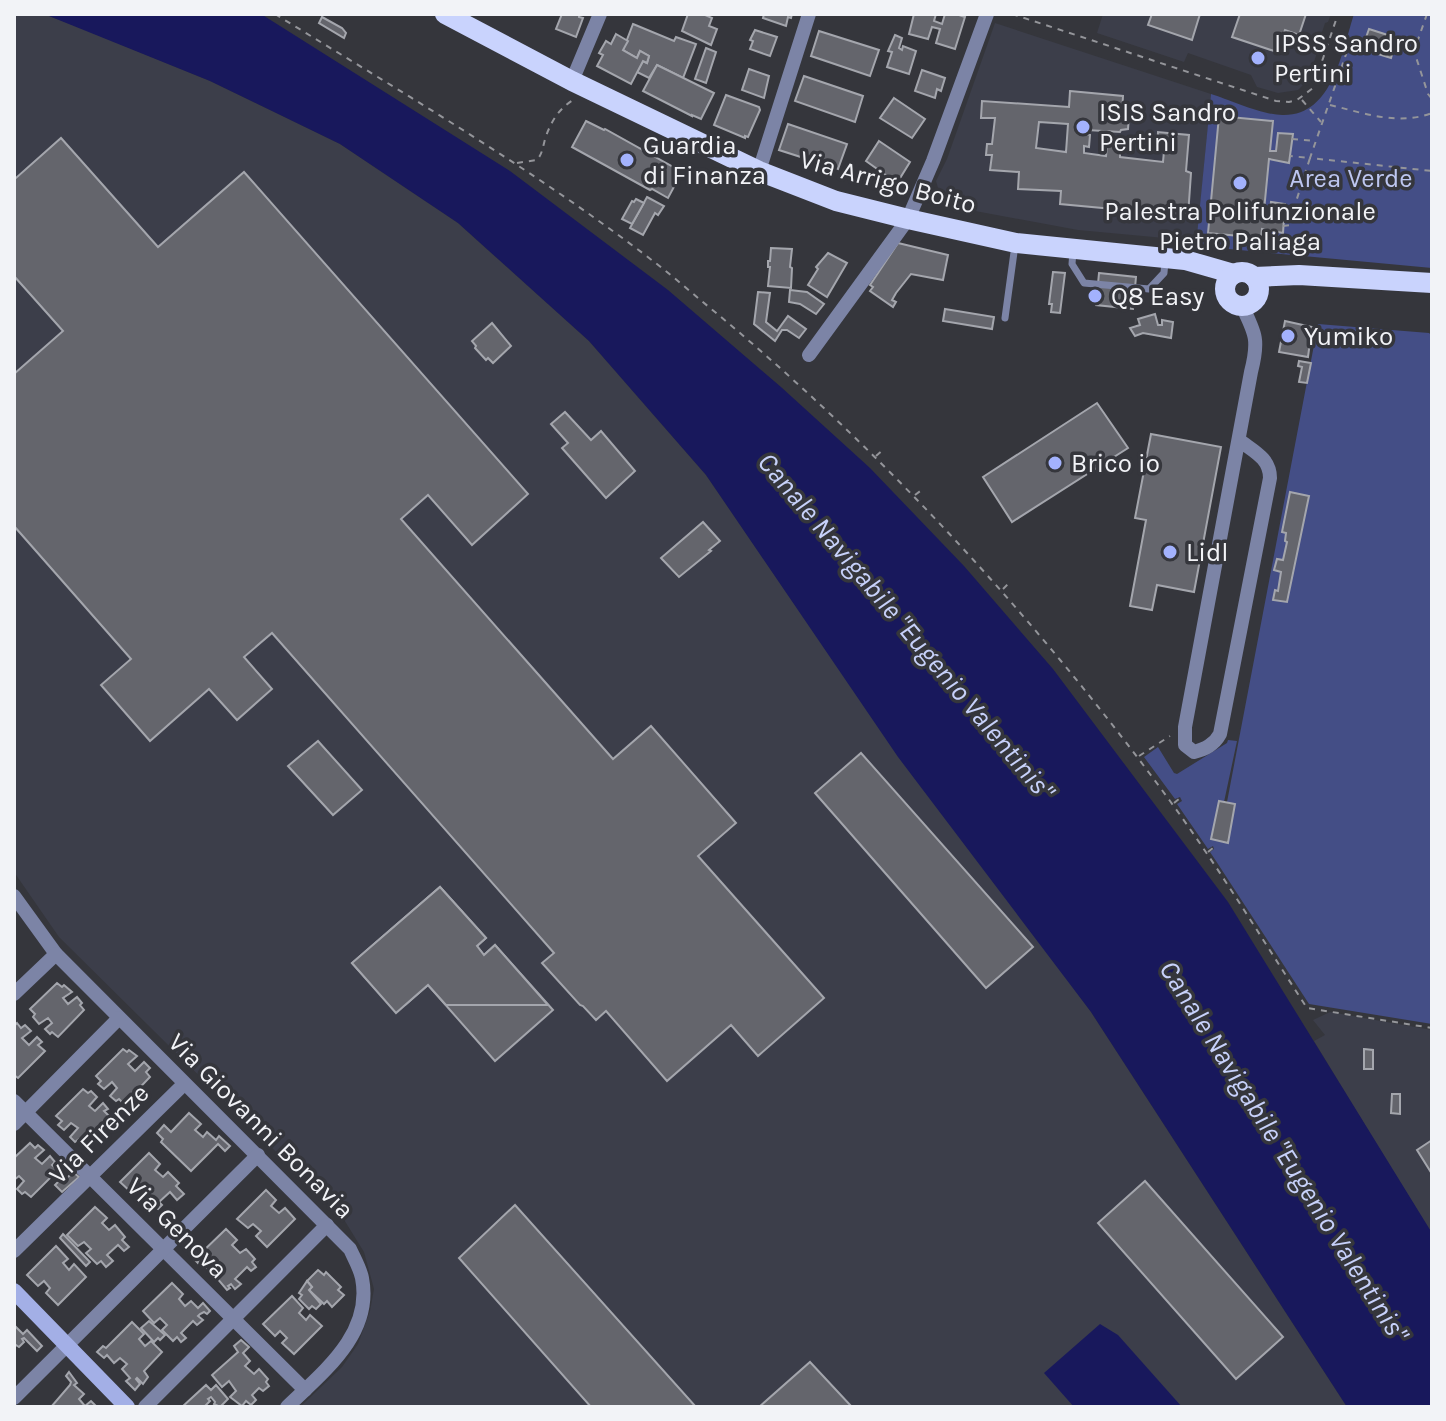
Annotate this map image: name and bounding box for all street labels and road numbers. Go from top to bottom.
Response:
street label: Via Arrigo Boito [796,144,980,220]
street label: Via Giovanni Bonavia [162,1027,360,1225]
street label: Via Firenze [43,1078,155,1190]
street label: Via Genova [120,1171,234,1285]

